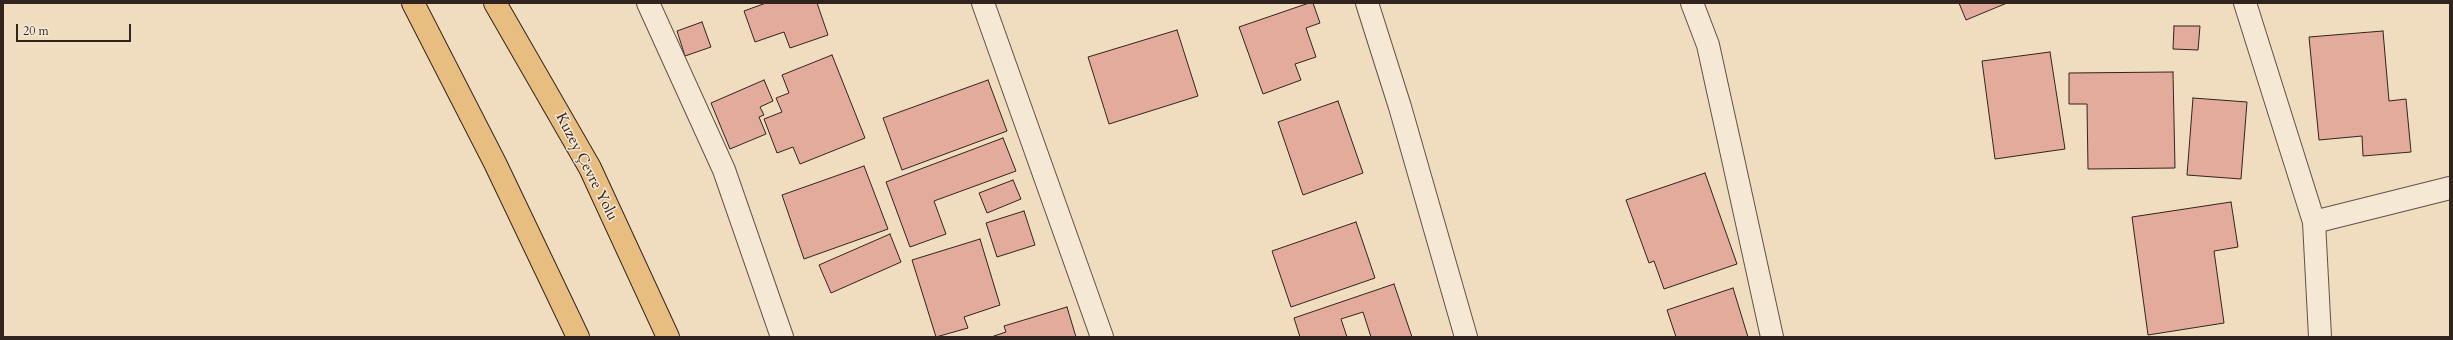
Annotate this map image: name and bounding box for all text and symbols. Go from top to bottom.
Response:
scale bar [18,16,133,42]
text: 20 m [23,23,49,39]
street label: Kuzey Çevre Yolu [551,110,621,224]

